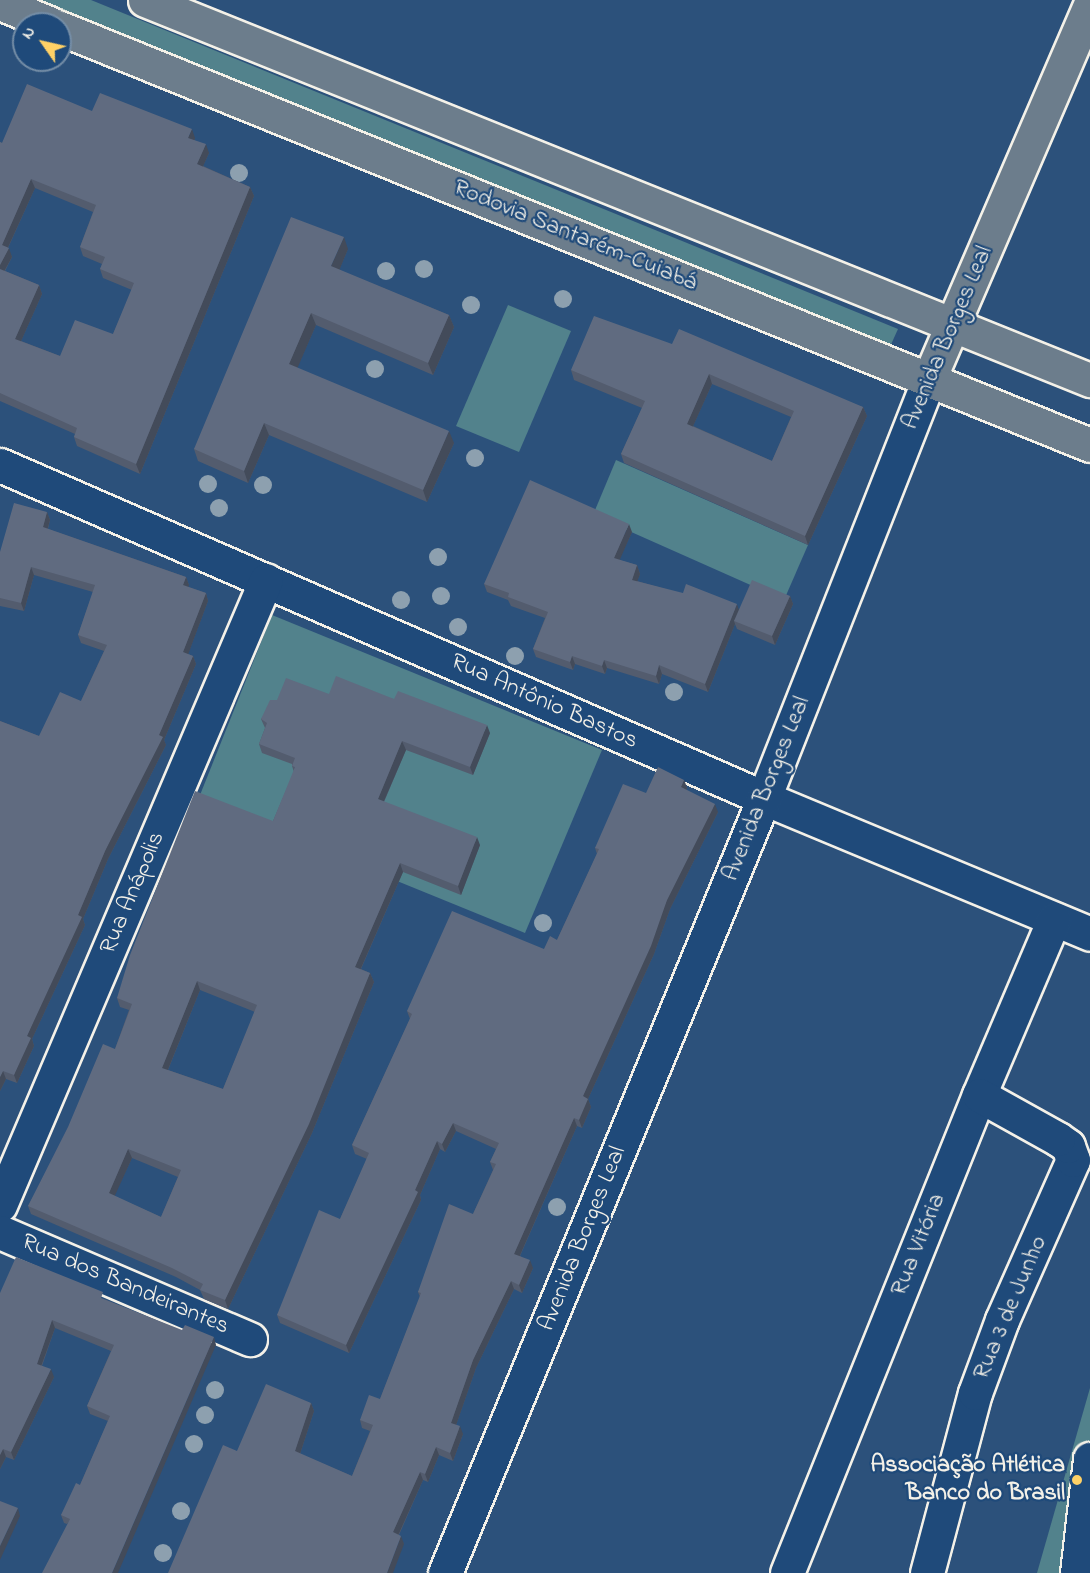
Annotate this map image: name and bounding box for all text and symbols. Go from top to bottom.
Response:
north arrow [12,12,72,72]
text: N [16,22,42,44]
street label: Rodovia Santarém-Cuiabá [449,174,701,298]
street label: Avenida Borges Leal [896,242,1000,434]
street label: Rua Antônio Bastos [446,648,642,756]
street label: Avenida Borges Leal [717,692,817,886]
street label: Rua Anápolis [94,828,172,958]
street label: Avenida Borges Leal [533,1142,633,1336]
street label: Rua Vitória [885,1190,953,1300]
street label: Rua dos Bandeirantes [17,1228,233,1342]
street label: Rua 3 de Junho [968,1232,1054,1384]
place label: Associação Atlética Banco do Brasil [870,1452,1065,1508]
marker: Associação Atlética Banco do Brasil [1070,1473,1084,1487]

